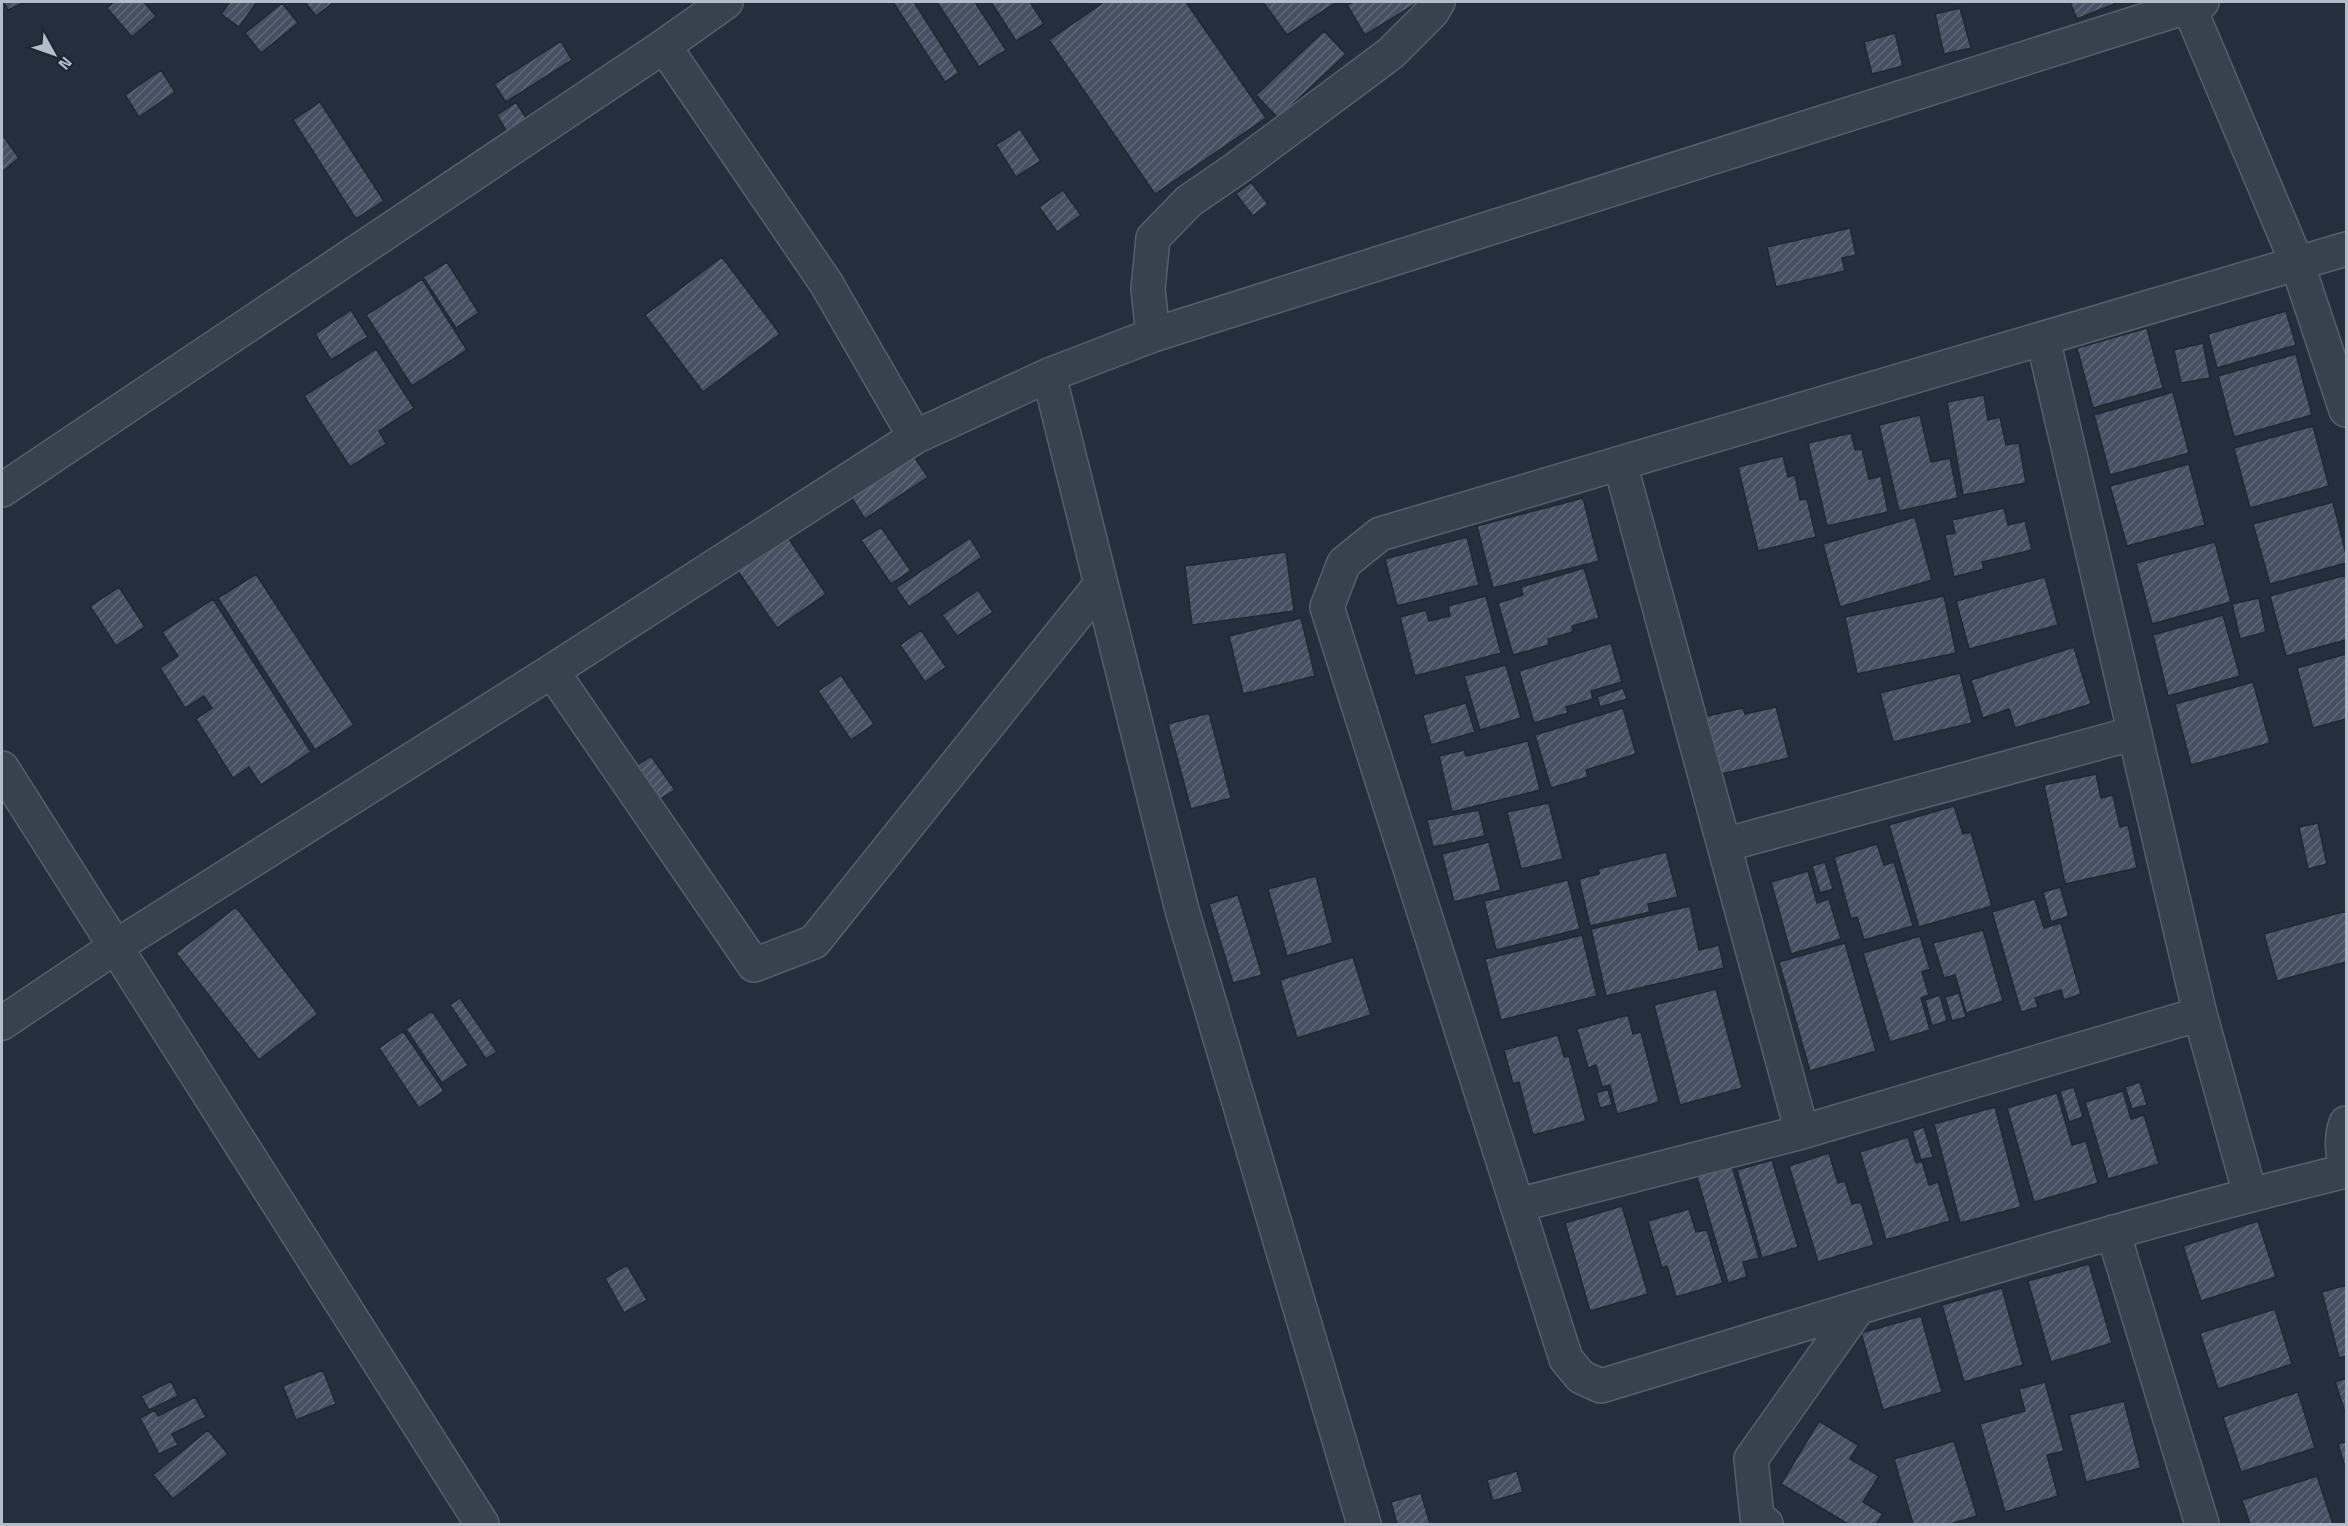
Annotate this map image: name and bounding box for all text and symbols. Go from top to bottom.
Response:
north arrow [24,24,84,84]
text: N [53,52,78,76]

